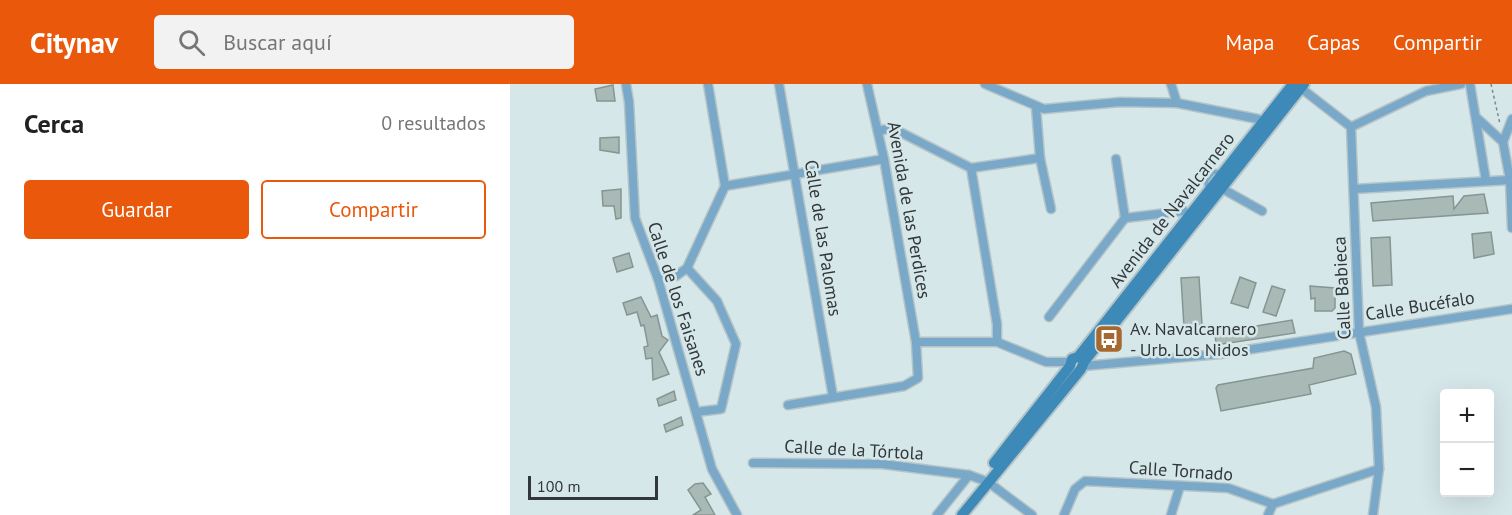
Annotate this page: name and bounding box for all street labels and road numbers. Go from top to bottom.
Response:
street label: Avenida de las Perdices [883,120,936,300]
street label: Avenida de Navalcarnero [1104,127,1239,292]
street label: Calle de las Palomas [800,158,847,318]
street label: Calle de los Faisanes [643,219,714,379]
street label: Calle Babieca [1327,236,1356,340]
street label: Calle Bucéfalo [1364,286,1476,325]
street label: Calle de la Tórtola [784,434,924,465]
street label: Calle Tornado [1128,455,1234,486]

